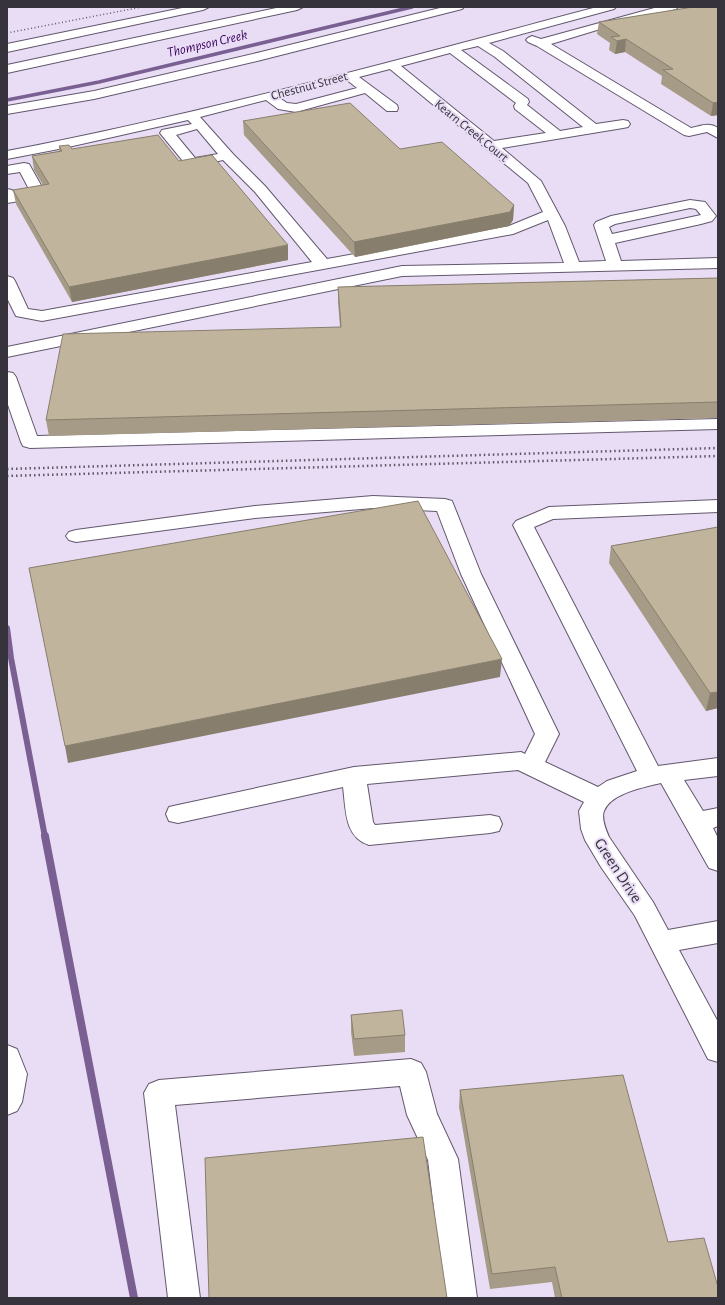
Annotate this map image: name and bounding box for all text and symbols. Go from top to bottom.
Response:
water label: Thompson Creek [166,28,249,60]
street label: Chestnut Street [270,70,349,103]
street label: Kearn Creek Court [432,98,510,165]
street label: Green Drive [591,835,645,906]

